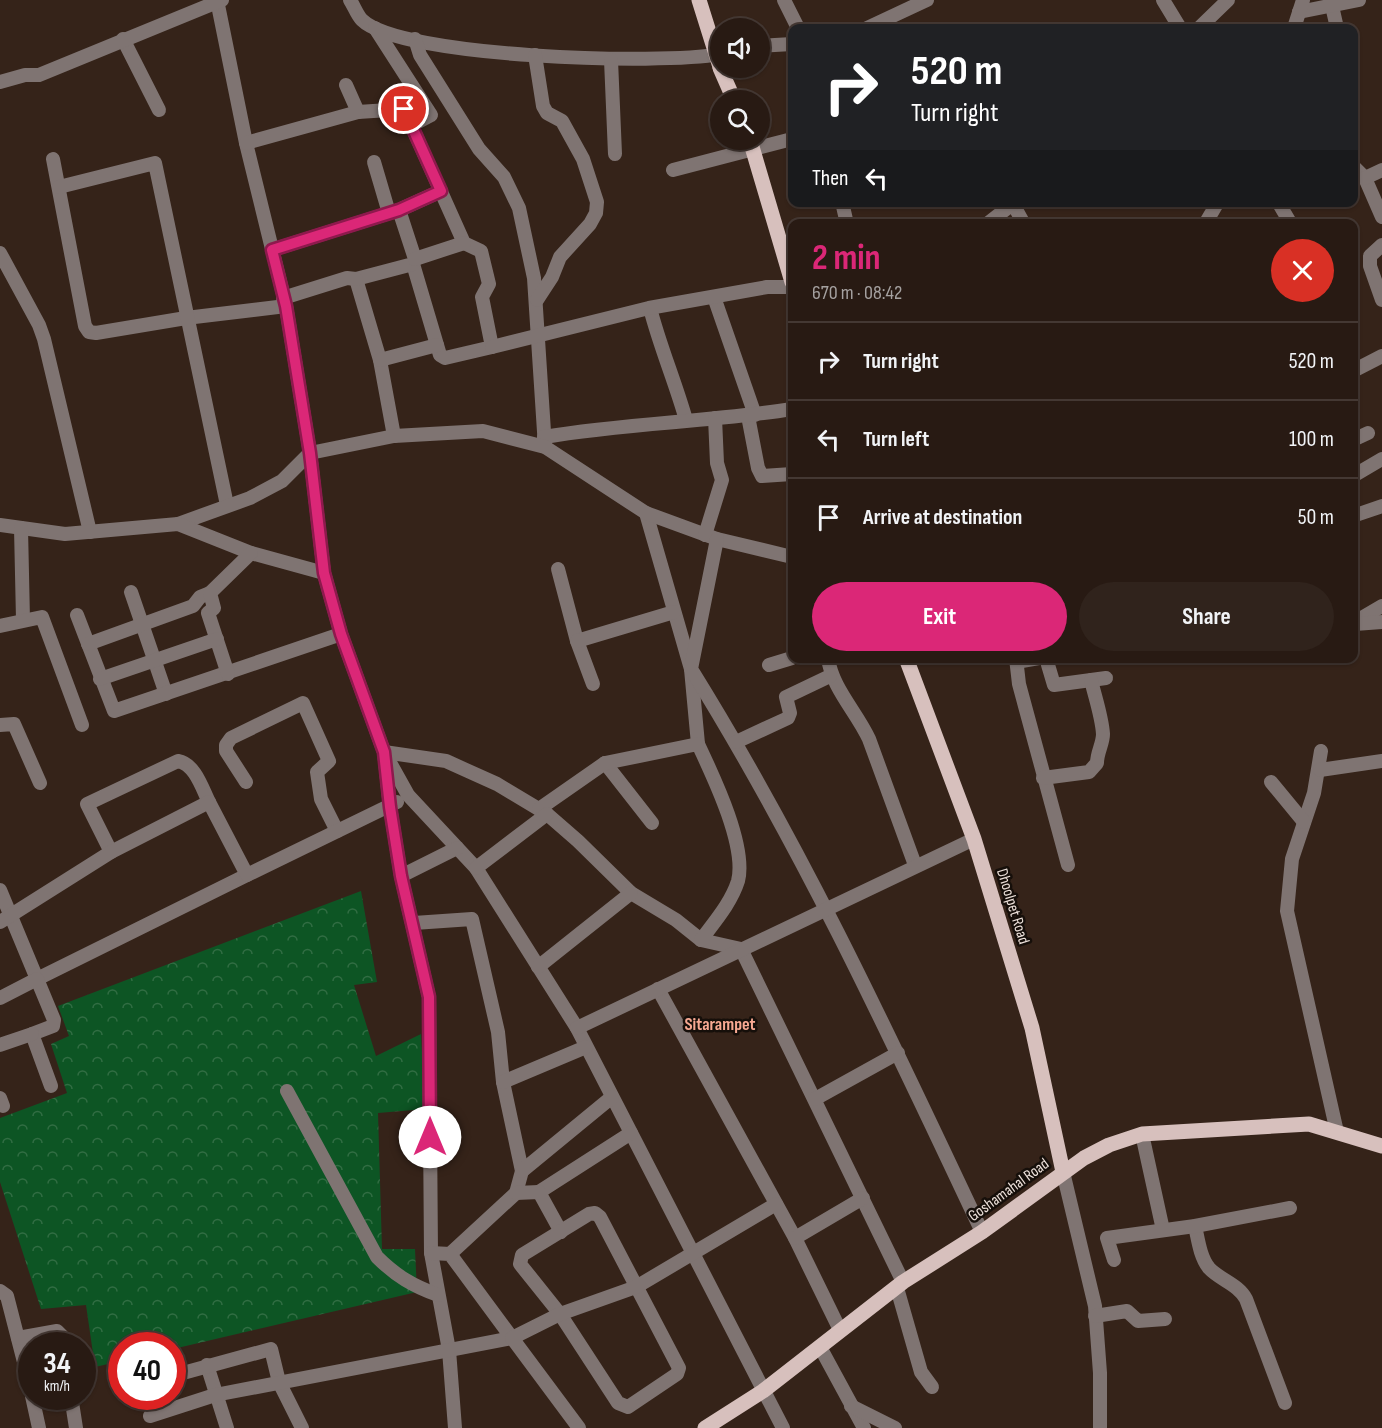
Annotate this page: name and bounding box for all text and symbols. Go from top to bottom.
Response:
map controls [710,18,770,150]
button: sound [710,18,770,78]
text: 520 m [911,46,1002,97]
icon: right [812,48,890,126]
pin [378,83,429,134]
button: search [710,90,770,150]
icon: arrive [387,92,420,125]
text: Turn right [911,97,998,129]
icon: left [860,162,893,195]
text: Then [812,165,848,192]
text: 2 min [812,237,881,280]
button: close [1271,239,1334,302]
text: 670 m · 08:42 [812,281,902,305]
icon: right [812,345,845,378]
text: Turn right [863,348,939,375]
text: 520 m [1289,348,1334,375]
icon: left [812,423,845,456]
text: Turn left [863,426,929,453]
text: 100 m [1289,426,1334,453]
icon: arrive [812,501,845,534]
text: Arrive at destination [863,504,1022,531]
text: 50 m [1298,504,1334,531]
button: Exit [812,582,1067,651]
button: Share [1079,582,1334,651]
street label: Dhoolpet Road [992,866,1033,947]
district label: Sitarampet [684,1014,756,1035]
position arrow [398,1105,462,1169]
street label: Goshamahal Road [965,1155,1053,1226]
speed limit sign: 40 [108,1332,186,1410]
text: 34 [43,1346,71,1382]
text: km/h [44,1377,70,1396]

